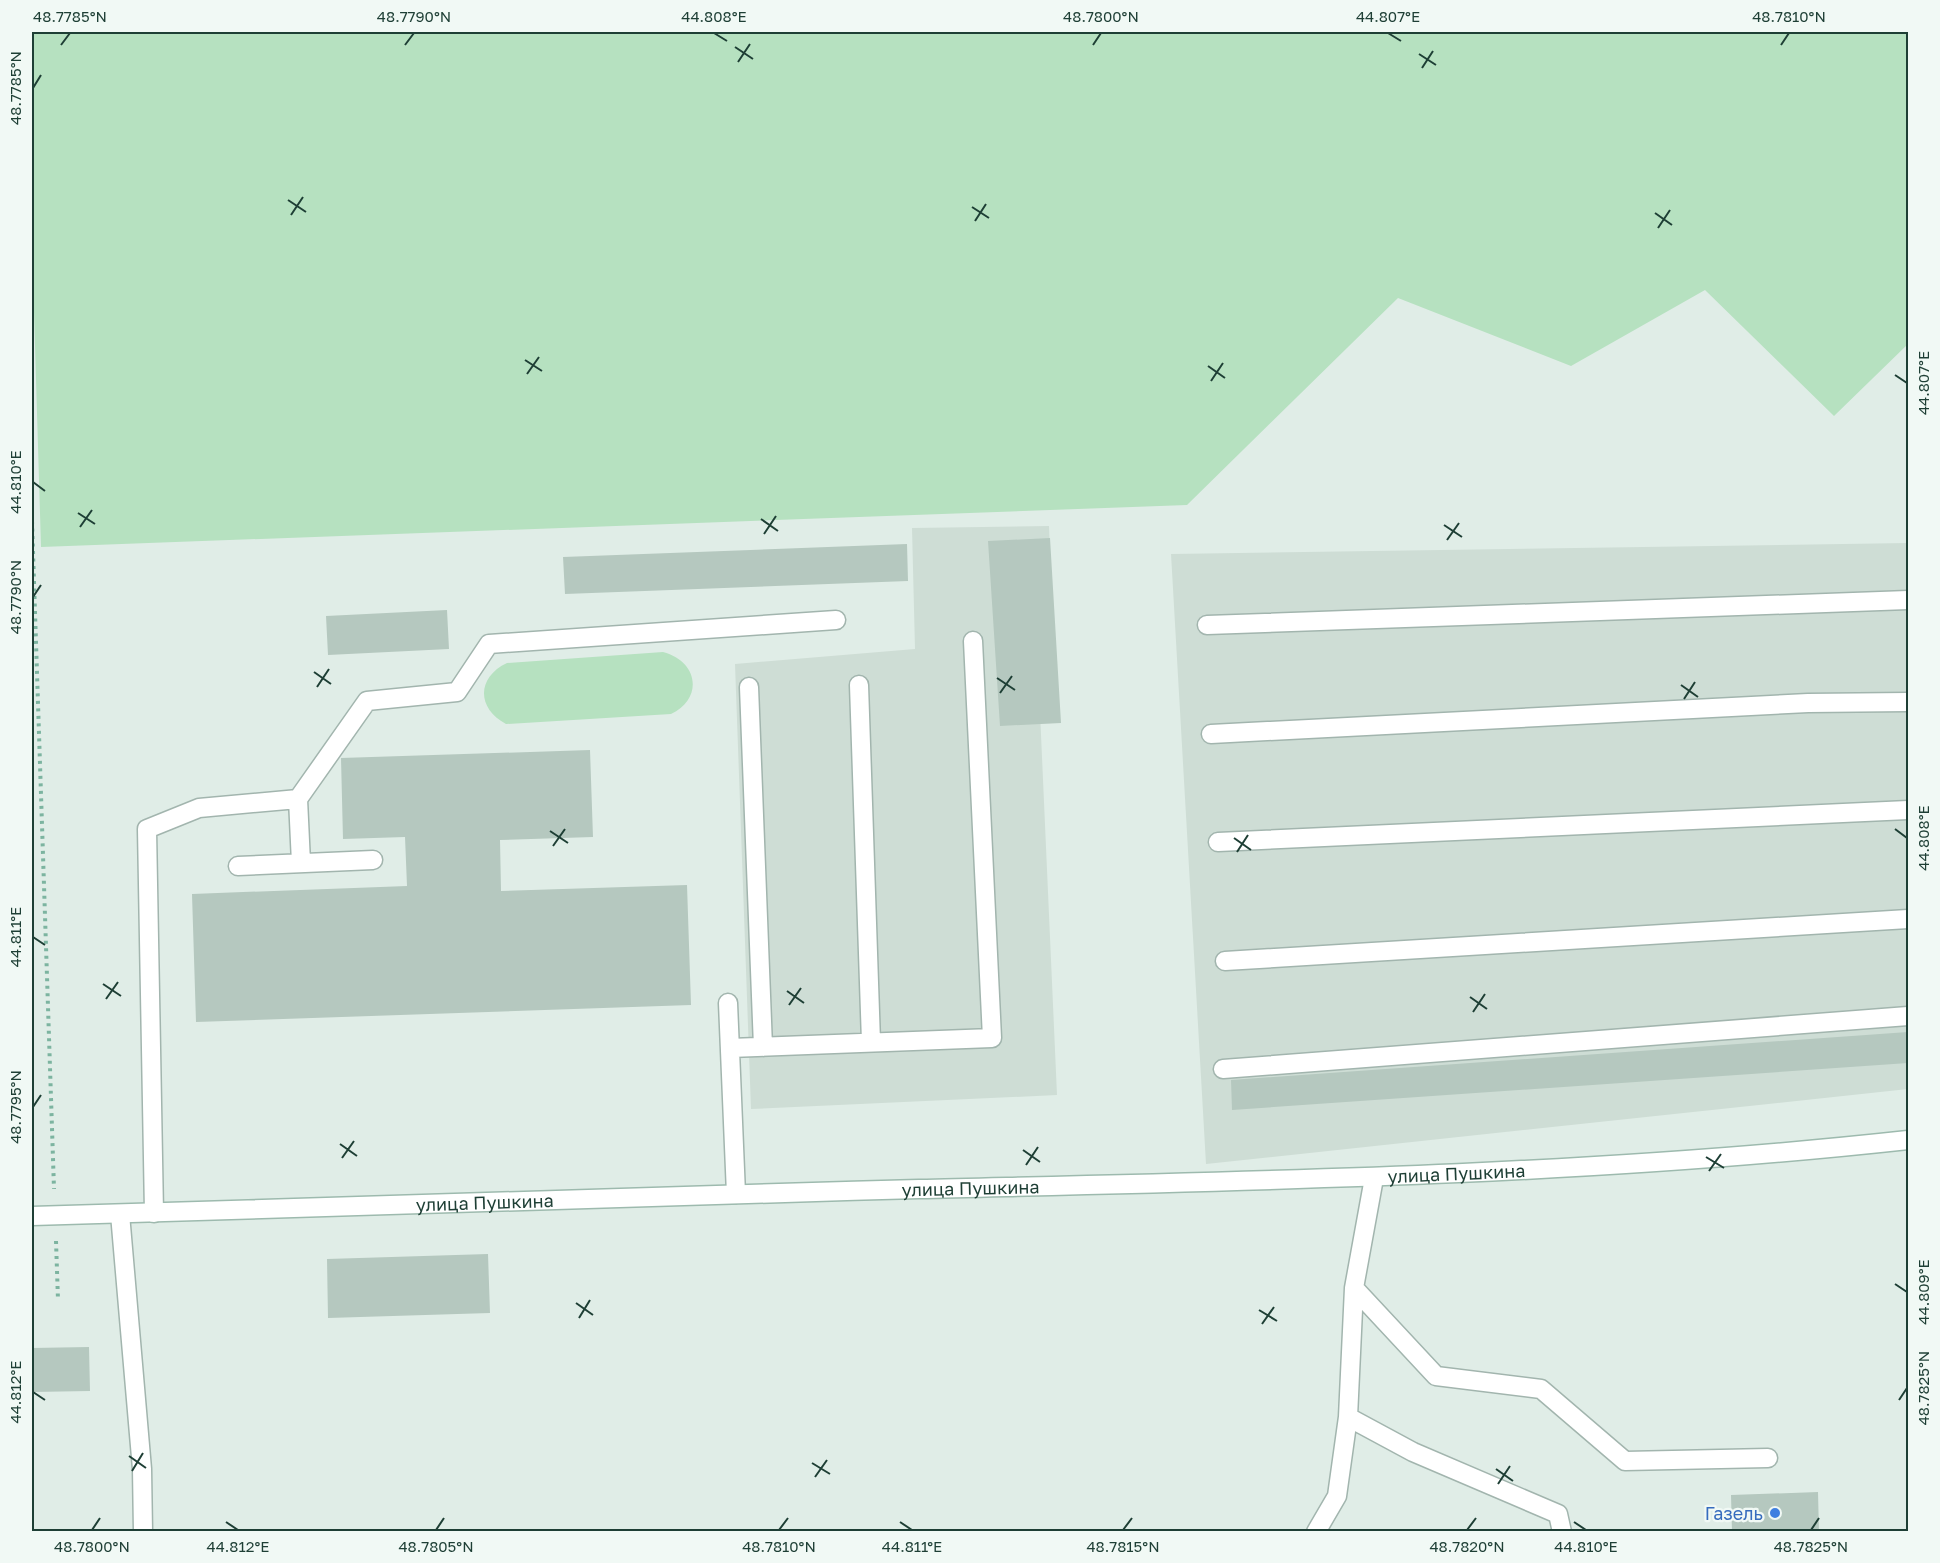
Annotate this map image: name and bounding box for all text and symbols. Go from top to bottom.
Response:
text: 48.7785°N [33,7,107,25]
text: 48.7790°N [377,7,451,25]
text: 44.808°E [681,7,747,25]
text: 48.7800°N [1063,7,1139,25]
text: 44.807°E [1356,7,1420,25]
text: 48.7810°N [1752,7,1826,25]
text: 48.7785°N [6,51,24,125]
text: 44.807°E [1914,351,1932,415]
text: 44.810°E [6,450,24,514]
text: 48.7790°N [6,560,24,634]
text: 44.808°E [1914,805,1932,871]
text: 44.811°E [6,907,24,967]
text: 48.7795°N [6,1070,24,1144]
street label: улица Пушкина [1387,1159,1526,1187]
street label: улица Пушкина [901,1175,1040,1200]
street label: улица Пушкина [415,1189,554,1215]
text: 44.809°E [1914,1259,1932,1325]
text: 48.7825°N [1914,1351,1932,1425]
text: 44.812°E [6,1361,24,1423]
place label: Газель [1705,1502,1763,1524]
marker: Газель [1768,1506,1782,1520]
text: 48.7800°N [54,1537,130,1555]
text: 44.812°E [207,1537,269,1555]
text: 48.7805°N [398,1537,474,1555]
text: 48.7810°N [742,1537,816,1555]
text: 44.811°E [882,1537,942,1555]
text: 48.7815°N [1086,1537,1160,1555]
text: 48.7820°N [1429,1537,1505,1555]
text: 44.810°E [1554,1537,1618,1555]
text: 48.7825°N [1774,1537,1848,1555]

